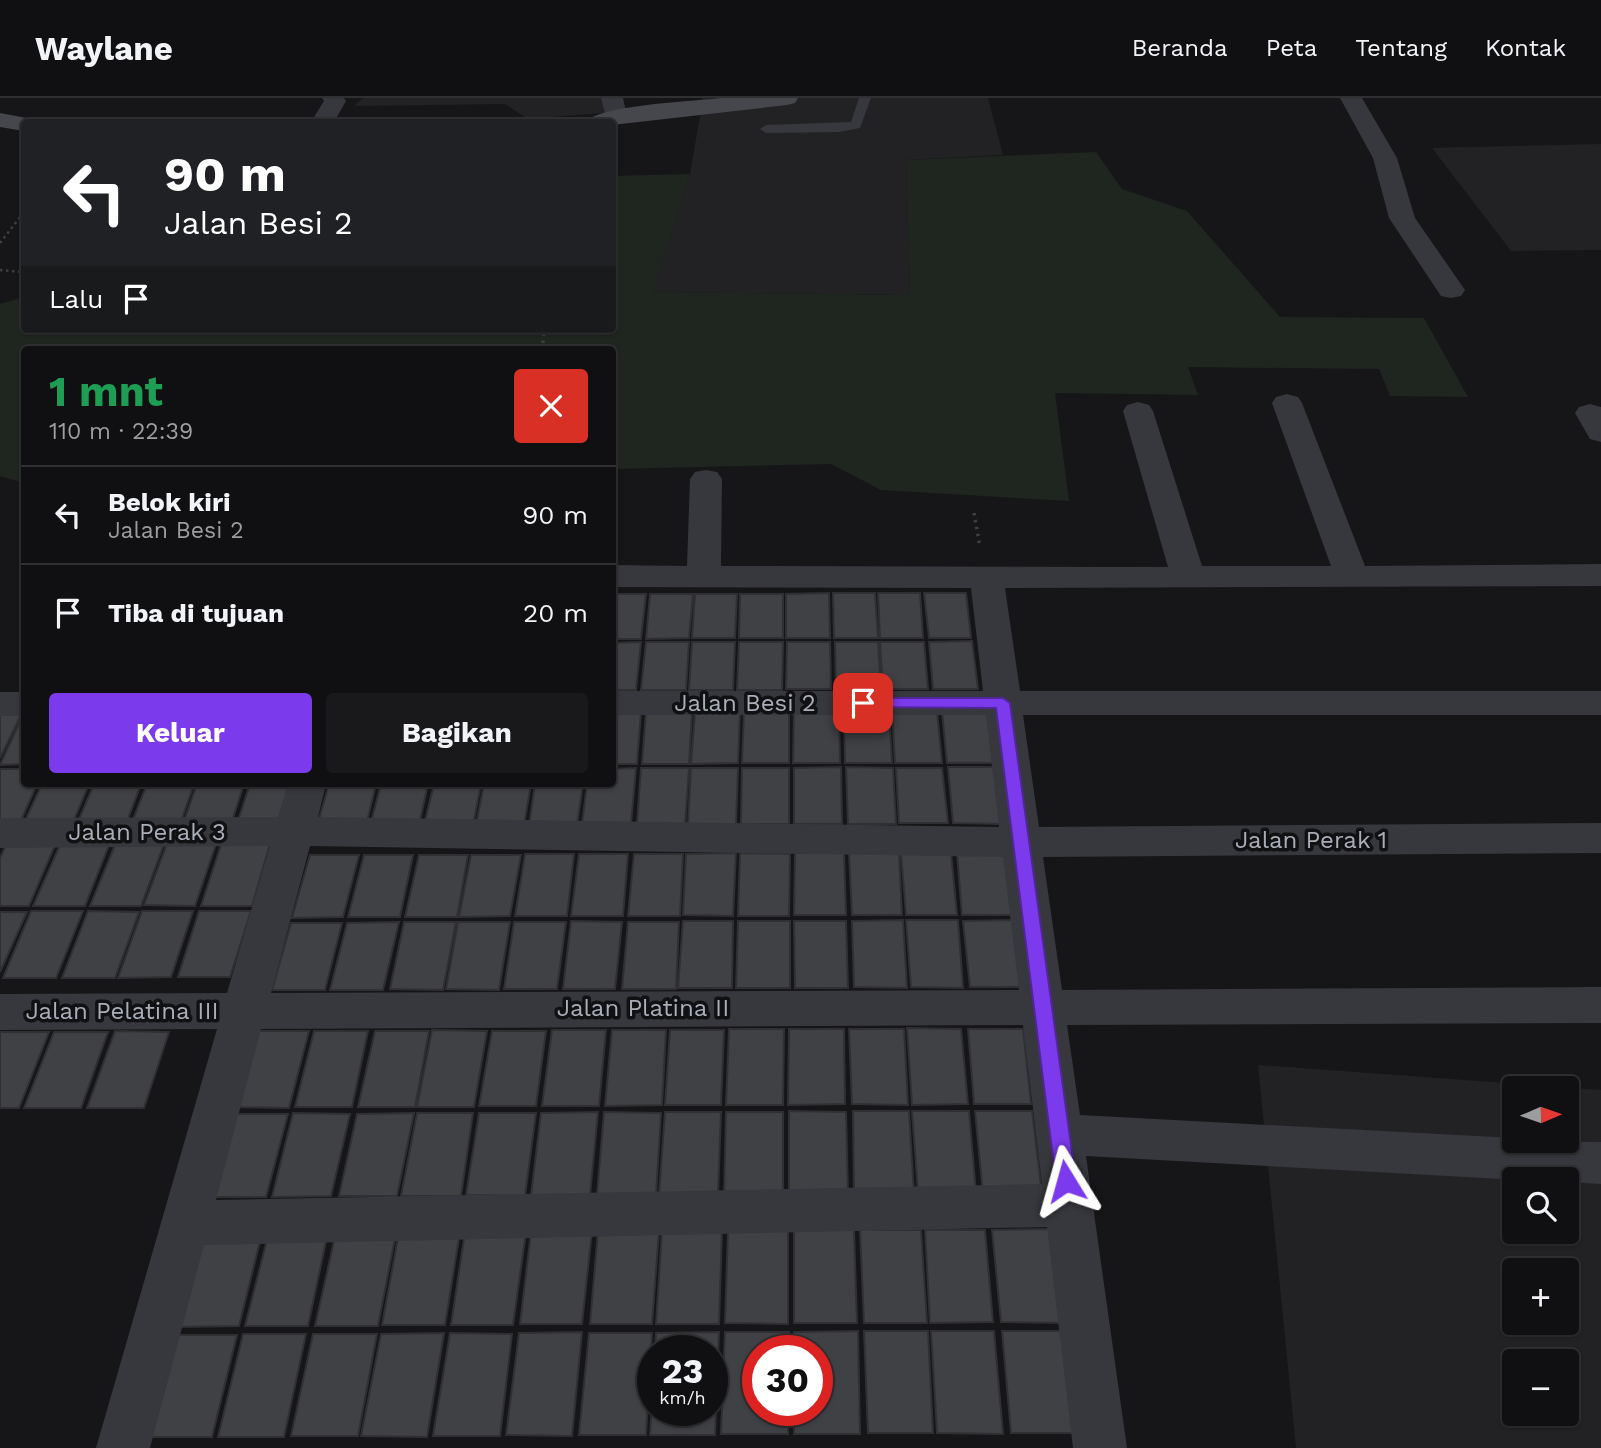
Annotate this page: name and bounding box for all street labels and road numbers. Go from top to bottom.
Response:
street label: Jalan Besi 2 [674,689,816,717]
street label: Jalan Perak 3 [68,818,226,846]
street label: Jalan Perak 1 [1235,826,1387,854]
street label: Jalan Platina II [557,994,729,1022]
street label: Jalan Pelatina III [25,997,219,1025]

